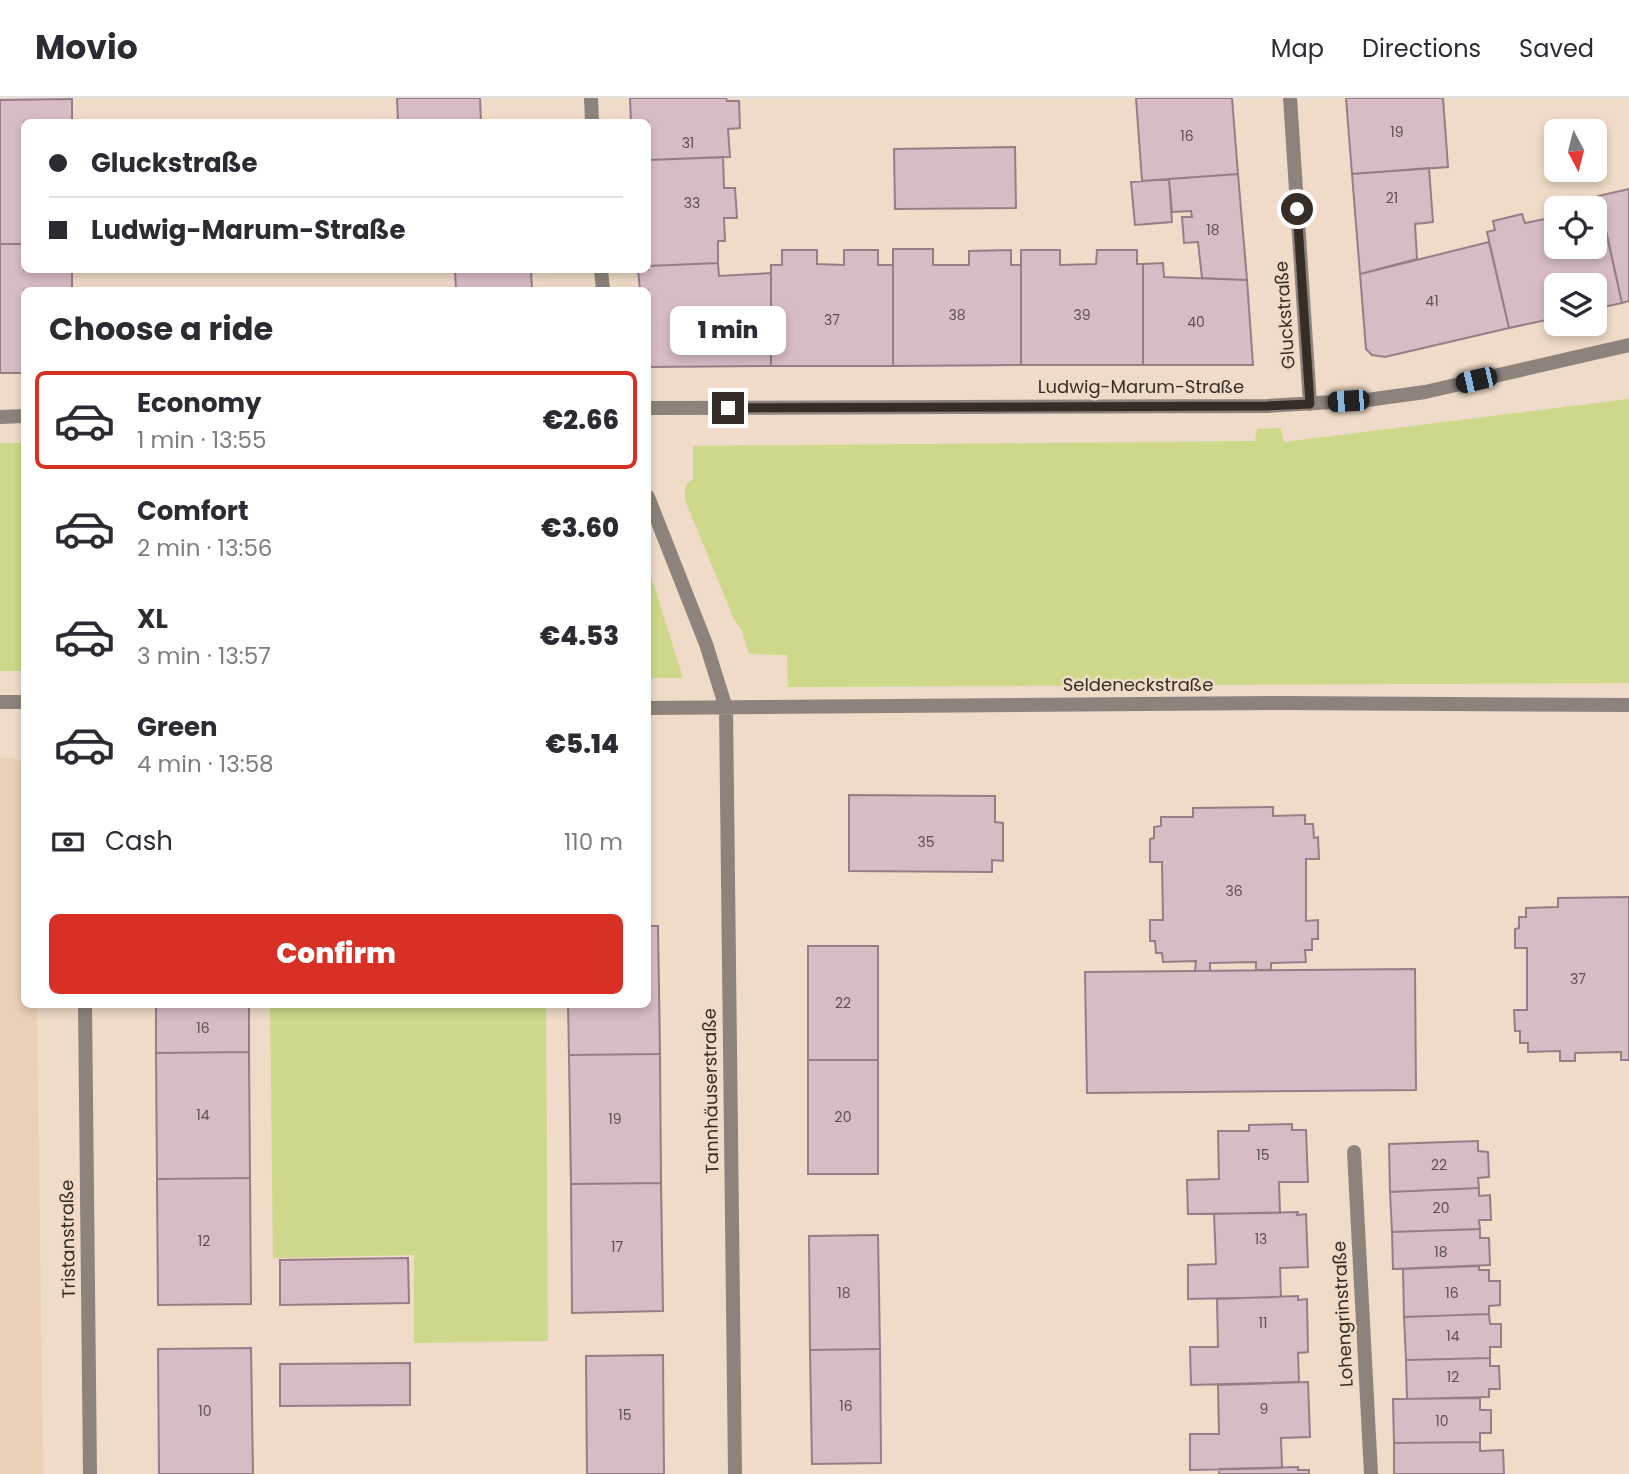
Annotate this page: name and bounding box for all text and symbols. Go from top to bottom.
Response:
text: Movio [35,24,138,71]
text: Map [1271,32,1324,65]
text: Directions [1362,32,1481,65]
text: Saved [1519,32,1594,65]
north arrow [1544,119,1606,182]
map controls [1544,119,1607,336]
house number: 19 [1390,122,1404,142]
house number: 16 [1180,126,1194,146]
house number: 31 [682,133,694,153]
text: Gluckstraße [91,145,257,181]
house number: 21 [1386,188,1398,208]
house number: 33 [684,193,700,213]
route start [1281,193,1313,225]
button: locate [1544,196,1607,259]
text: Ludwig-Marum-Straße [91,212,405,248]
house number: 18 [1206,220,1220,240]
street label: Gluckstraße [1268,260,1301,370]
button: layers [1544,273,1607,336]
house number: 41 [1425,291,1439,311]
house number: 38 [948,305,966,325]
house number: 39 [1073,305,1091,325]
text: Choose a ride [49,306,273,351]
callout: 1 min [670,306,786,356]
house number: 37 [824,310,840,330]
house number: 40 [1187,312,1205,332]
text: 1 min [698,314,758,346]
car [1454,365,1499,395]
street label: Ludwig-Marum-Straße [1038,374,1244,399]
text: Economy [137,385,261,421]
icon: car [53,389,116,452]
car [1327,389,1370,413]
route end [712,392,744,424]
text: €2.66 [543,402,619,438]
text: 1 min · 13:55 [137,424,266,456]
text: Comfort [137,493,249,529]
icon: car [53,497,116,560]
text: €3.60 [541,510,619,546]
text: 2 min · 13:56 [137,532,272,564]
text: XL [137,601,168,637]
icon: car [53,605,116,668]
text: €4.53 [540,618,619,654]
text: 3 min · 13:57 [137,640,271,672]
street label: Seldeneckstraße [1063,672,1213,697]
text: Green [137,709,218,745]
icon: car [53,713,116,776]
text: €5.14 [545,726,619,762]
text: 4 min · 13:58 [137,748,274,780]
icon: cash [49,823,87,861]
text: Cash [105,823,173,859]
text: 110 m [564,826,623,858]
house number: 35 [917,832,935,852]
house number: 36 [1225,881,1243,901]
button: Confirm [49,914,623,994]
house number: 37 [1570,969,1586,989]
house number: 22 [835,993,851,1013]
street label: Tannhäuserstraße [697,1008,724,1174]
house number: 16 [196,1018,210,1038]
house number: 14 [196,1105,210,1125]
house number: 20 [835,1107,851,1127]
house number: 19 [608,1109,622,1129]
house number: 15 [1256,1145,1270,1165]
house number: 22 [1431,1155,1447,1175]
street label: Tristanstraße [54,1179,81,1299]
house number: 20 [1433,1198,1449,1218]
house number: 13 [1255,1229,1267,1249]
house number: 12 [198,1231,210,1251]
house number: 17 [611,1237,623,1257]
street label: Lohengrinstraße [1326,1240,1359,1388]
house number: 18 [1434,1242,1448,1262]
house number: 18 [837,1283,851,1303]
house number: 16 [1445,1283,1459,1303]
house number: 11 [1259,1313,1267,1333]
house number: 14 [1446,1326,1460,1346]
house number: 12 [1447,1367,1459,1387]
house number: 16 [839,1396,853,1416]
house number: 9 [1260,1399,1268,1419]
house number: 10 [198,1401,212,1421]
house number: 15 [618,1405,632,1425]
house number: 10 [1435,1411,1449,1431]

